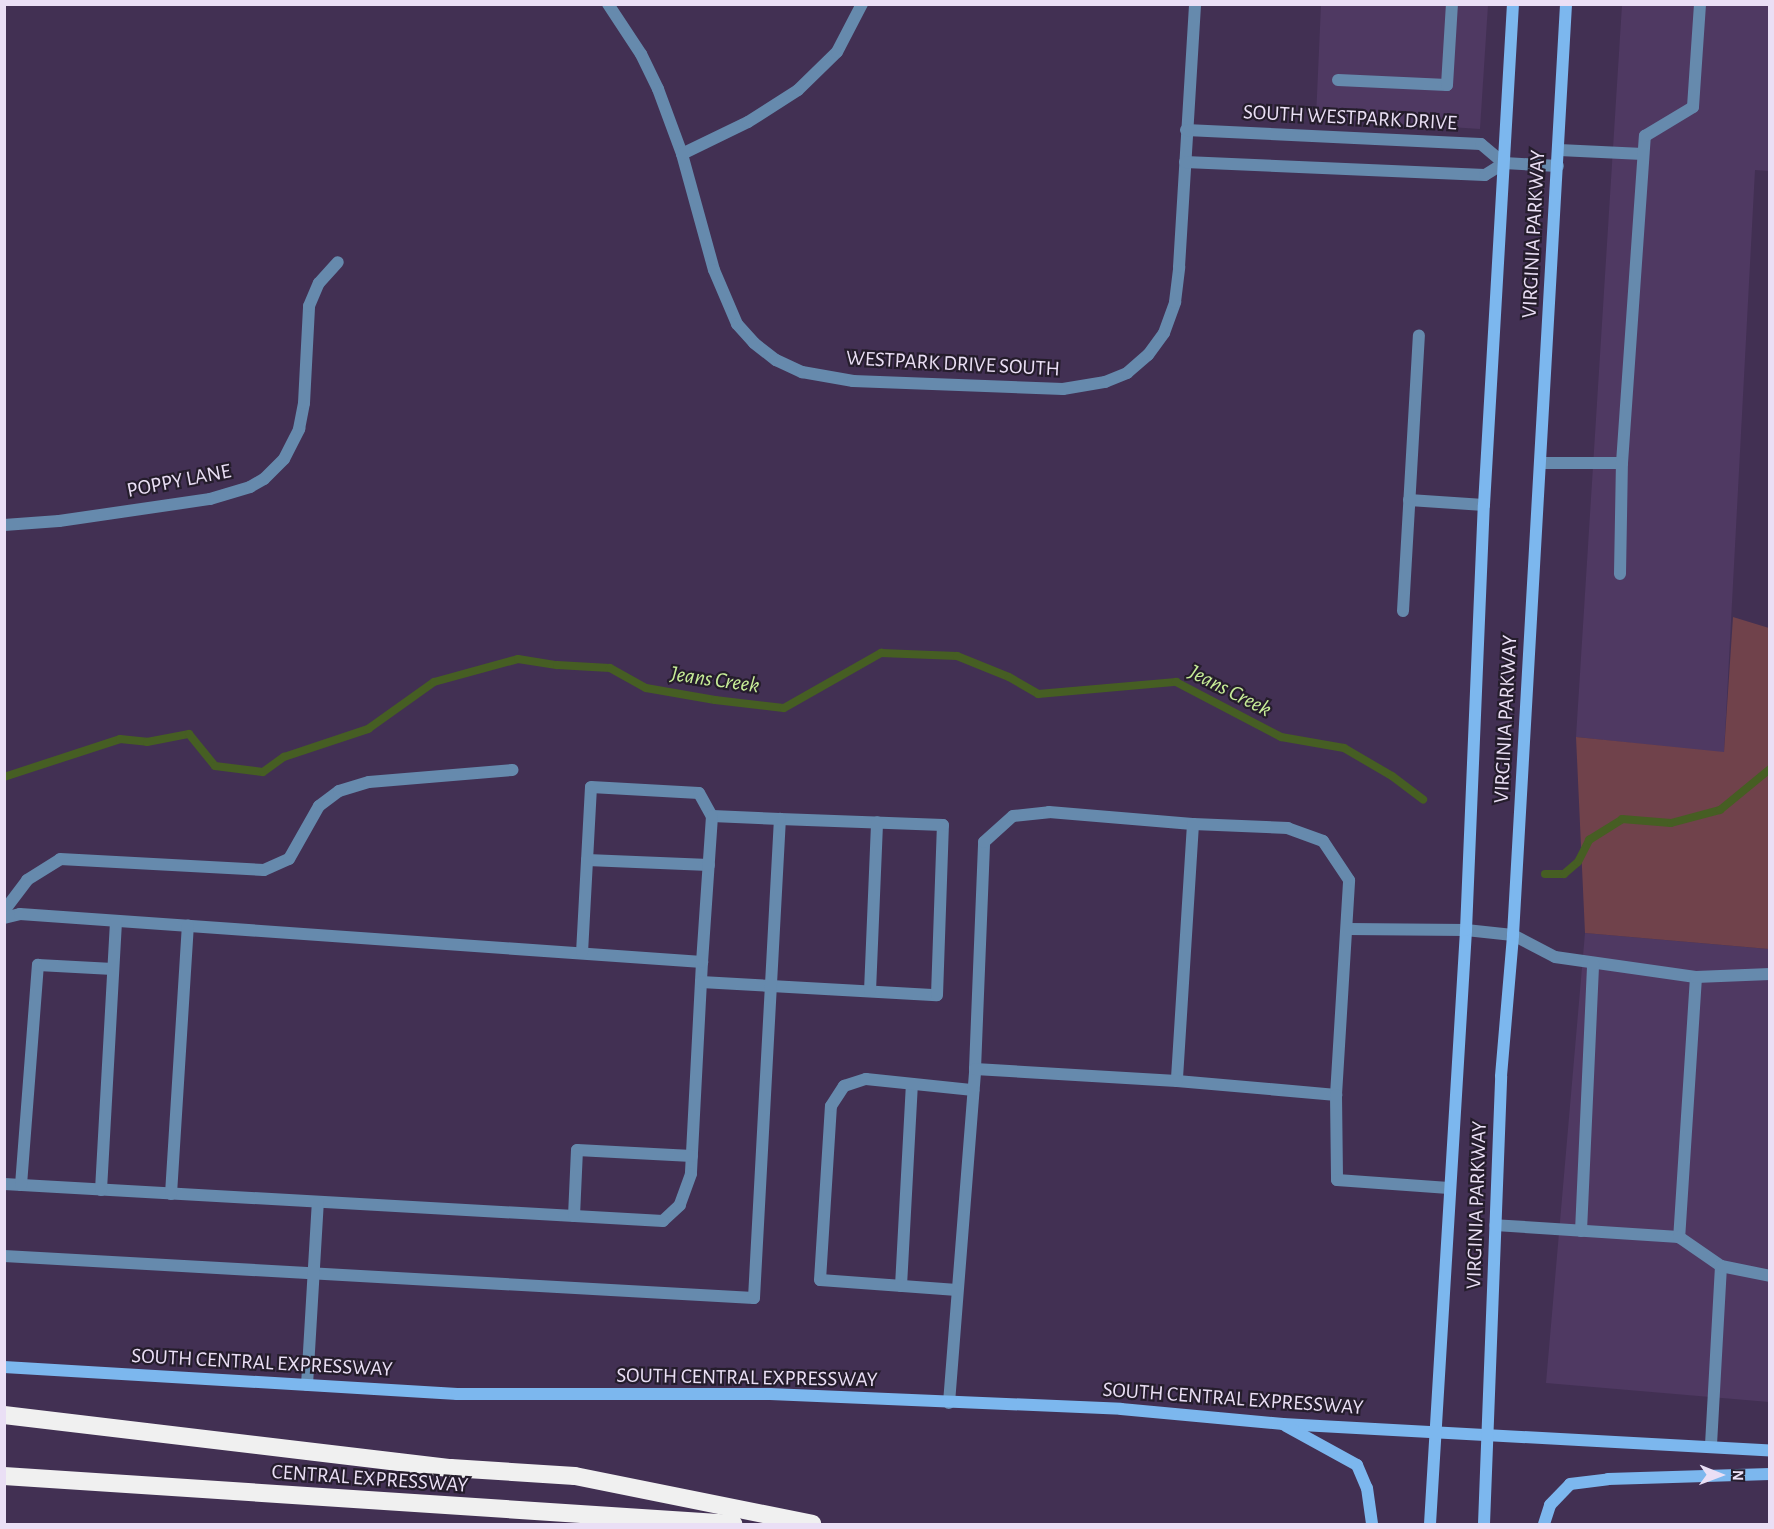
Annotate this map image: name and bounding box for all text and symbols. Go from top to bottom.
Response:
street label: SOUTH WESTPARK DRIVE [1242,100,1458,136]
street label: VIRGINIA PARKWAY [1517,149,1551,319]
street label: WESTPARK DRIVE SOUTH [845,346,1061,382]
street label: POPPY LANE [125,459,233,503]
street label: VIRGINIA PARKWAY [1489,634,1523,804]
water label: Jeans Creek [1184,659,1276,723]
water label: Jeans Creek [669,661,761,699]
street label: VIRGINIA PARKWAY [1461,1120,1493,1290]
street label: SOUTH CENTRAL EXPRESSWAY [131,1344,393,1382]
street label: SOUTH CENTRAL EXPRESSWAY [616,1363,878,1393]
street label: SOUTH CENTRAL EXPRESSWAY [1102,1377,1364,1421]
north arrow [1690,1445,1750,1505]
street label: CENTRAL EXPRESSWAY [271,1460,469,1498]
text: N [1730,1470,1746,1481]

